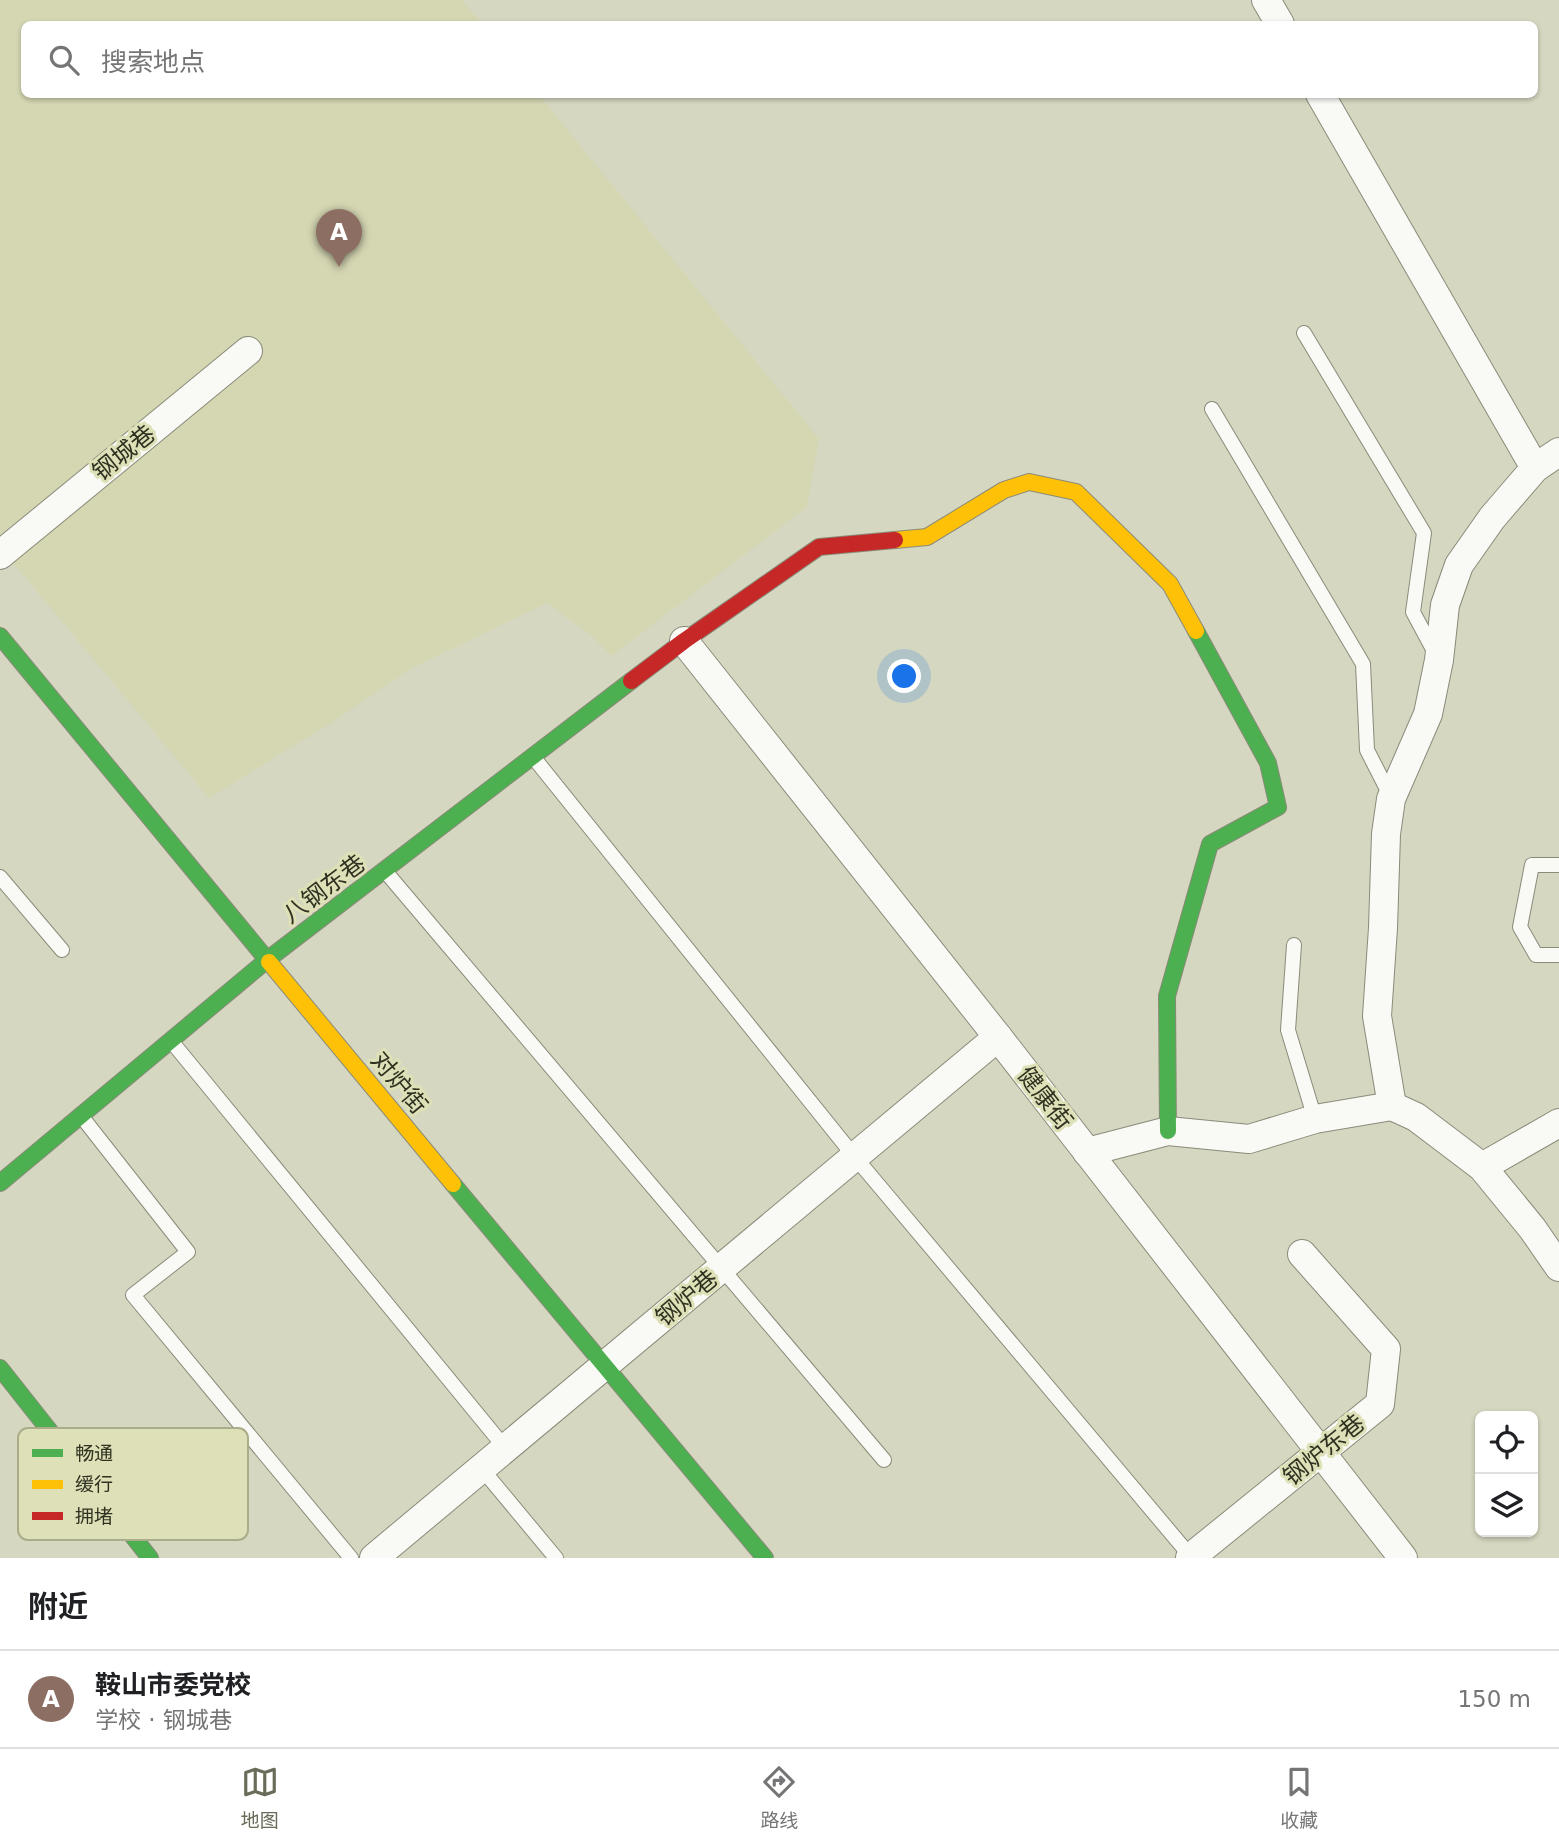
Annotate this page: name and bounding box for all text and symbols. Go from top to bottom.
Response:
search box [21,21,1538,98]
icon: search [45,41,83,79]
text: 搜索地点 [101,47,205,77]
pin: A [316,209,362,267]
street label: 钢城巷 [87,419,161,487]
your location [887,659,921,693]
street label: 八钢东巷 [277,849,371,929]
street label: 对炉街 [365,1046,433,1120]
street label: 健康街 [1012,1061,1078,1135]
street label: 钢炉巷 [650,1264,724,1332]
street label: 钢炉东巷 [1278,1409,1370,1491]
map controls [1475,1411,1538,1537]
button: locate [1475,1411,1538,1474]
legend [18,1428,248,1540]
text: 畅通 [75,1442,113,1464]
text: 缓行 [75,1473,113,1495]
button: layers [1475,1474,1538,1537]
text: 拥堵 [75,1505,113,1527]
text: 附近 [28,1589,88,1624]
text: 鞍山市委党校 [95,1670,251,1700]
text: A [42,1686,60,1712]
text: 150 m [1457,1686,1531,1712]
text: 学校 · 钢城巷 [95,1707,232,1733]
tab: 地图 [241,1763,279,1832]
tab: 路线 [760,1763,798,1832]
tab: 收藏 [1280,1763,1318,1832]

